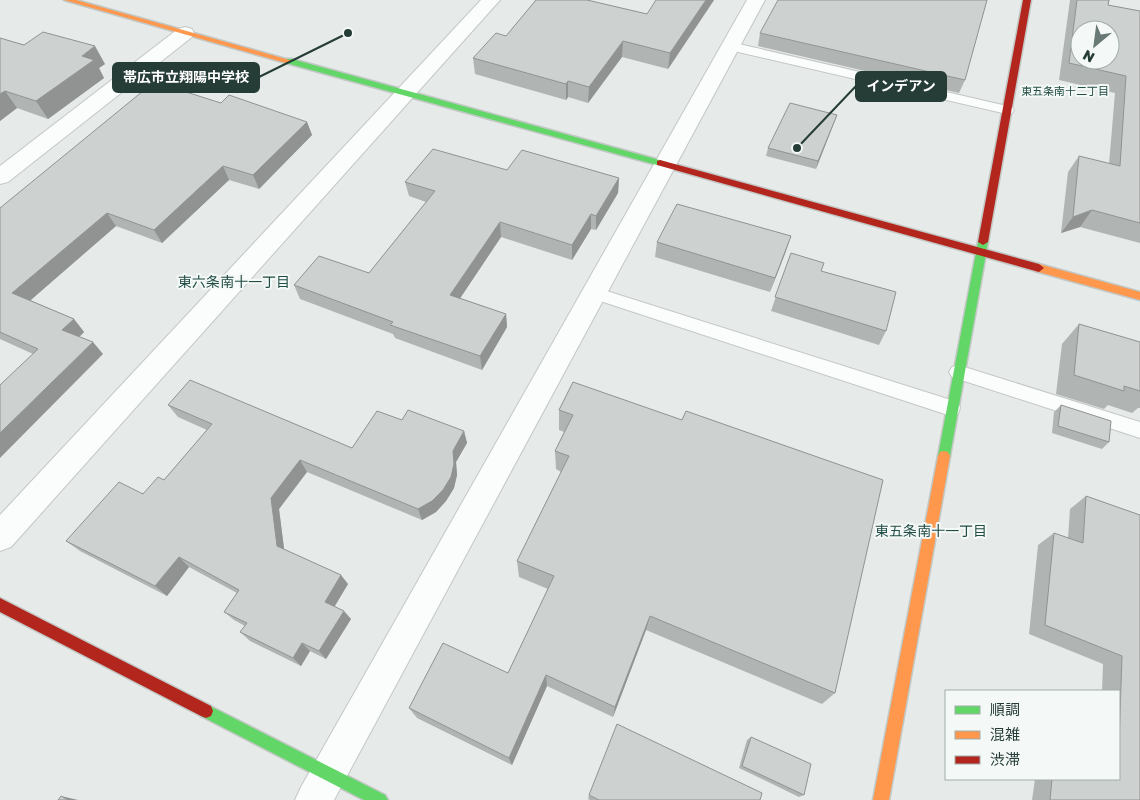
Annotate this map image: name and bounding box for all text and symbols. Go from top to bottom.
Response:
north arrow [1070,20,1120,70]
text: N [1080,47,1097,67]
callout: 帯広市立翔陽中学校 [113,63,259,92]
text: 帯広市立翔陽中学校 [123,68,249,85]
callout: インデアン [856,72,946,101]
text: インデアン [866,77,936,94]
district label: 東五条南十二丁目 [1021,84,1109,97]
district label: 東六条南十一丁目 [178,273,290,290]
district label: 東五条南十一丁目 [875,522,987,539]
legend [945,690,1120,780]
text: 順調 [990,700,1020,718]
text: 混雑 [990,725,1020,743]
text: 渋滞 [990,750,1020,768]

